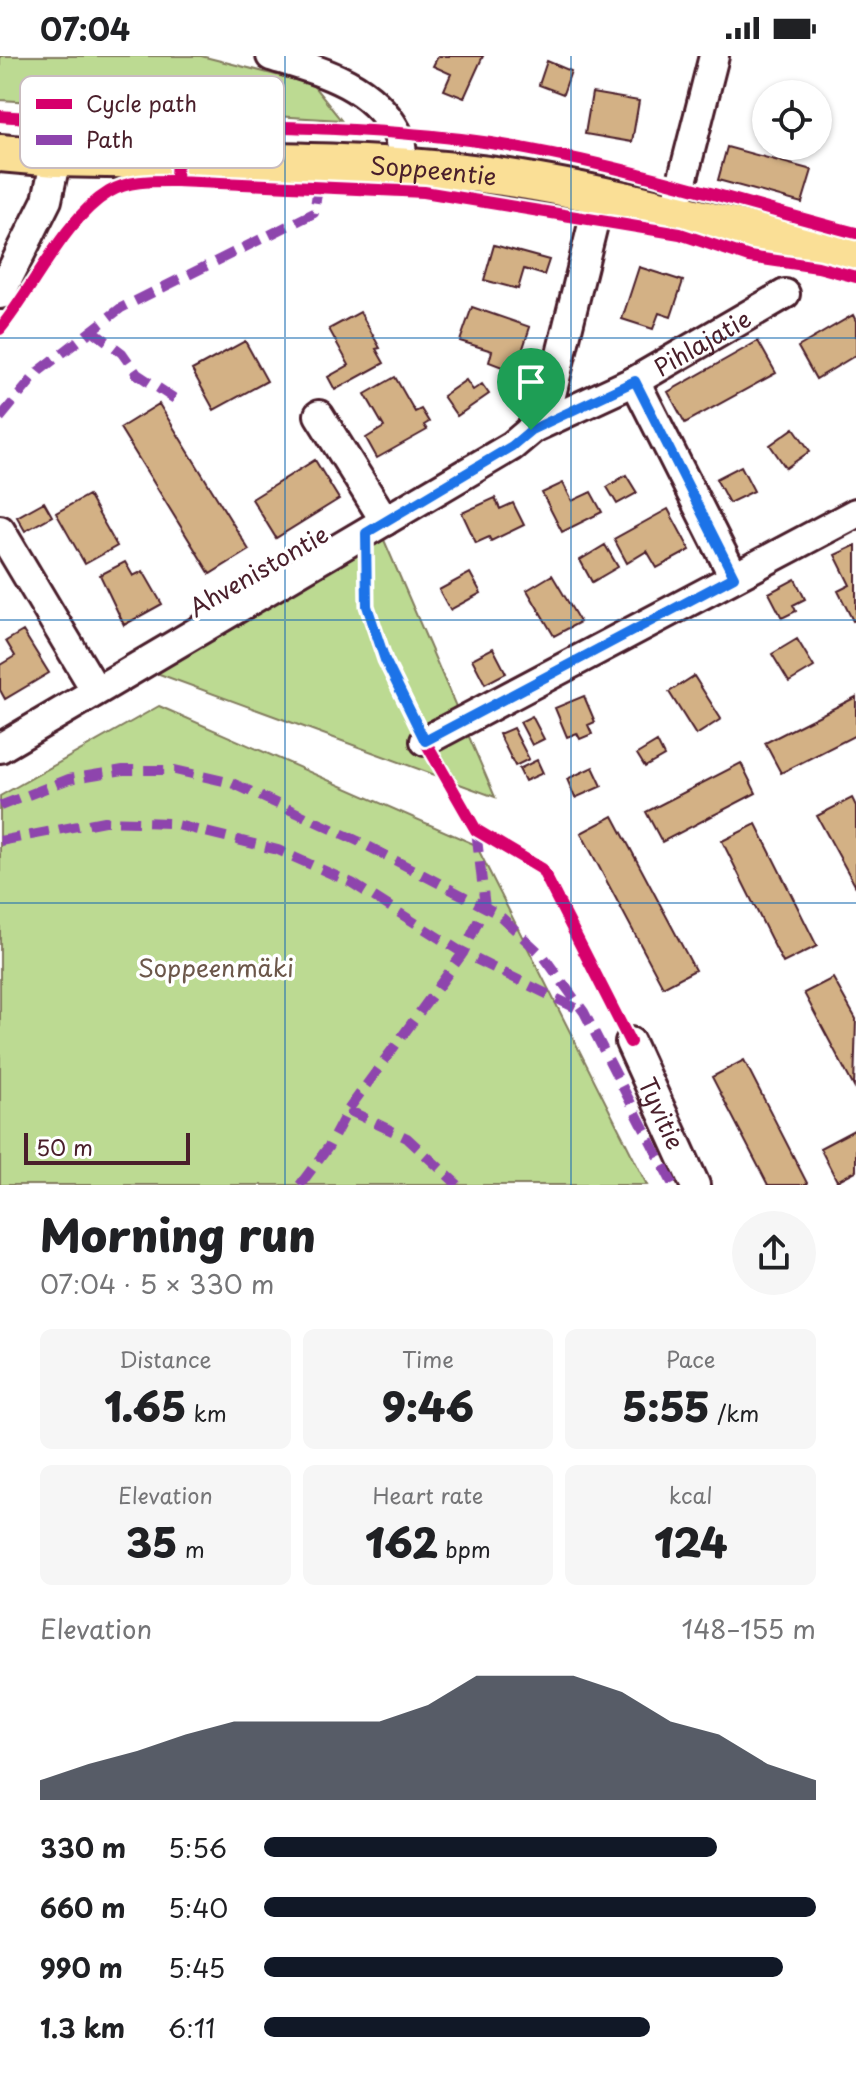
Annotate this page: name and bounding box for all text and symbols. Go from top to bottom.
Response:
text: 07:04 [40,6,130,51]
legend [20,76,284,168]
map controls [752,80,832,160]
button: locate [752,80,832,160]
text: Cycle path [86,86,197,119]
text: Path [86,122,134,155]
street label: Soppeentie [369,146,499,194]
street label: Pihlajatie [647,300,757,384]
pin [497,348,565,430]
icon: arrive [509,360,553,404]
street label: Ahvenistontie [181,515,335,625]
park label: Soppeenmäki [138,949,294,985]
street label: Tyvitie [630,1071,694,1155]
scale bar [24,1129,190,1165]
text: 50 m [36,1130,93,1163]
text: Morning run [40,1201,316,1267]
button: share [732,1211,816,1295]
text: 07:04 · 5 × 330 m [40,1264,274,1303]
text: Distance [119,1342,211,1375]
text: Time [402,1342,454,1375]
text: Pace [666,1342,715,1375]
text: 1.65 [104,1375,186,1436]
text: 9:46 [382,1375,474,1436]
text: 5:55 [622,1375,710,1436]
text: km [186,1396,227,1429]
text: /km [710,1396,759,1429]
text: Elevation [118,1478,213,1511]
text: Heart rate [372,1478,484,1511]
text: kcal [669,1478,713,1511]
text: 35 [126,1511,178,1572]
text: 162 [365,1511,438,1572]
text: 124 [654,1511,727,1572]
text: m [178,1532,205,1565]
text: bpm [438,1532,491,1565]
text: Elevation [40,1609,152,1648]
text: 148–155 m [682,1609,816,1648]
text: 330 m [40,1828,126,1867]
text: 5:56 [168,1828,227,1867]
text: 660 m [40,1888,125,1927]
text: 5:40 [168,1888,228,1927]
text: 990 m [40,1948,123,1987]
text: 5:45 [168,1948,225,1987]
text: 1.3 km [40,2008,125,2047]
text: 6:11 [168,2008,215,2047]

